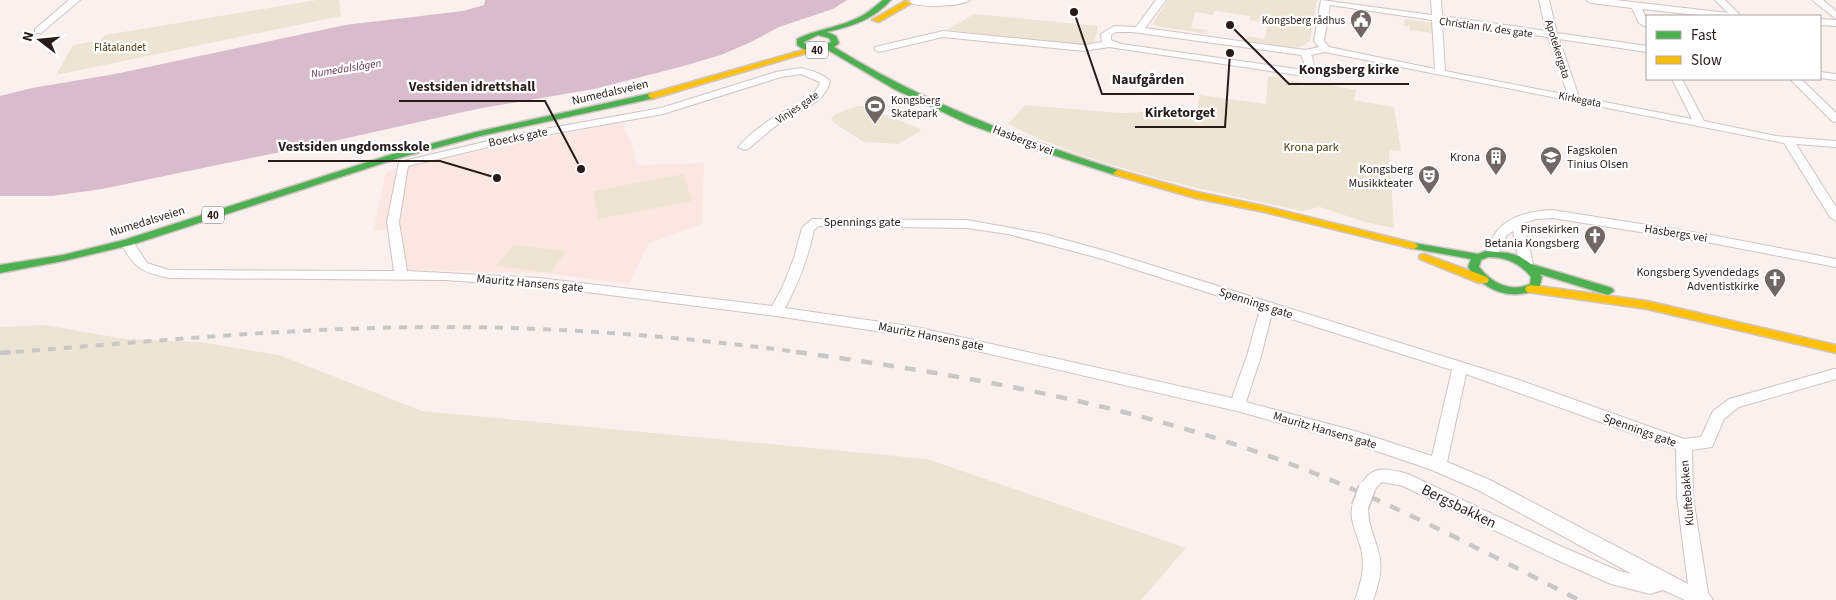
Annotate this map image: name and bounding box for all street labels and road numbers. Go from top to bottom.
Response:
street label: Christian IV. des gate [1438,14,1534,42]
street label: Apotekergata [1541,18,1574,81]
road number: 40 [806,42,828,58]
street label: Numedalsveien [570,75,650,110]
street label: Vinjes gate [773,87,822,127]
street label: Kirkegata [1557,88,1603,111]
street label: Hasbergs vei [990,121,1056,160]
street label: Boecks gate [487,123,549,152]
street label: Numedalsveien [107,202,187,241]
road number: 40 [202,206,224,224]
street label: Spennings gate [824,214,900,231]
street label: Hasbergs vei [1643,220,1709,247]
street label: Mauritz Hansens gate [476,270,584,297]
street label: Spennings gate [1217,284,1295,323]
street label: Mauritz Hansens gate [877,318,985,355]
street label: Mauritz Hansens gate [1271,408,1379,453]
street label: Spennings gate [1601,409,1679,452]
street label: Kluftebakken [1676,459,1699,527]
street label: Bergsbakken [1418,479,1500,534]

